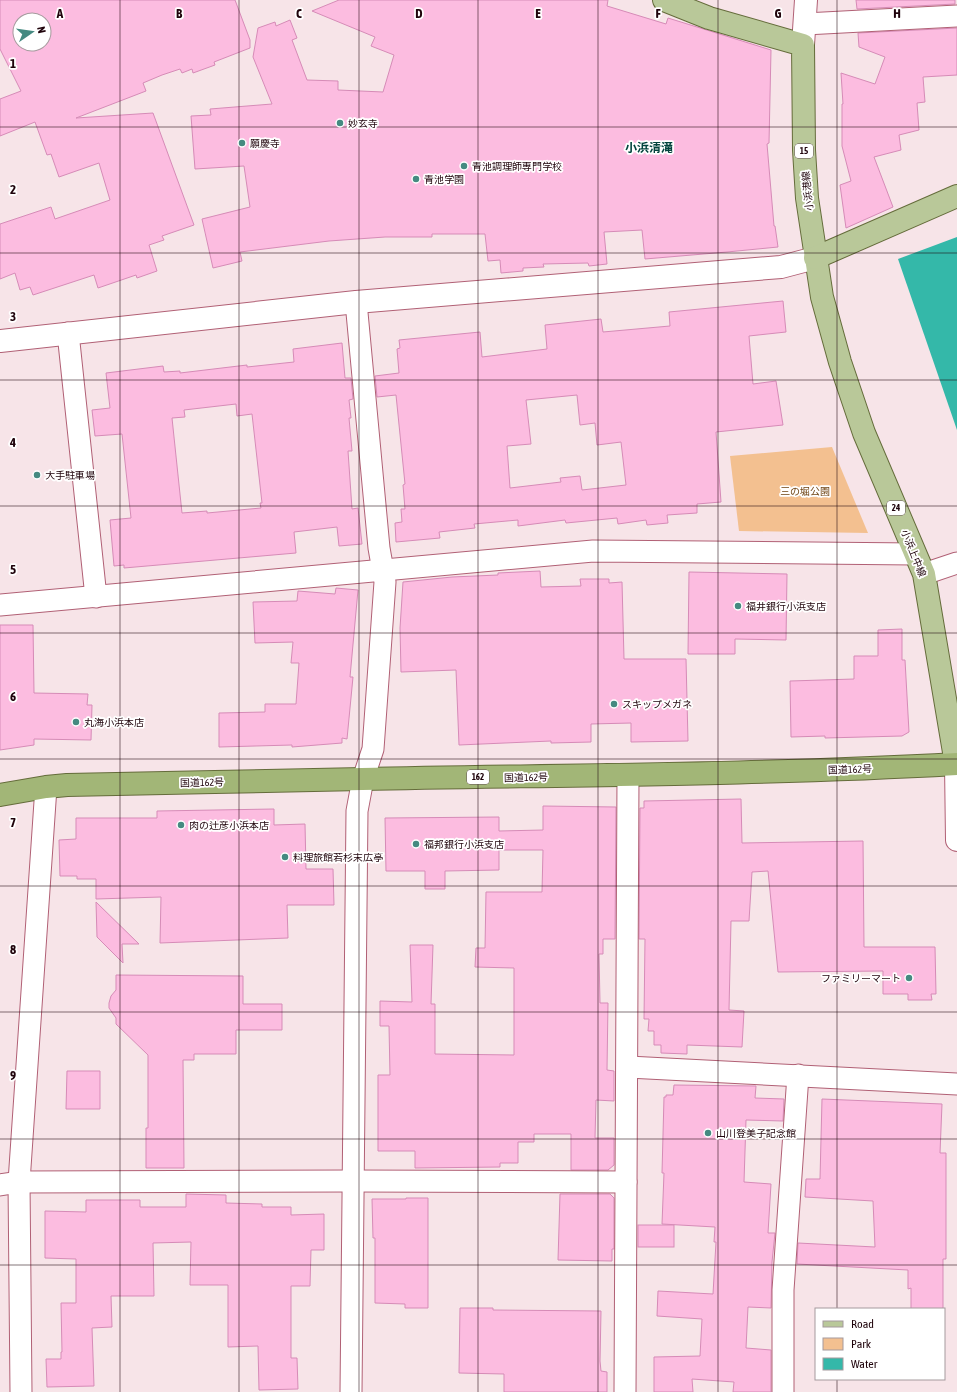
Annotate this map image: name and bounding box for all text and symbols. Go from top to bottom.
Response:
text: A [56,6,64,21]
text: B [176,6,183,21]
text: C [296,6,302,21]
text: D [415,6,423,21]
text: E [535,6,541,21]
text: F [655,6,661,21]
text: G [775,6,782,21]
text: H [893,6,901,21]
north arrow [12,12,52,52]
text: N [35,25,48,34]
text: 1 [10,56,16,71]
marker: 妙玄寺 [335,118,345,128]
place label: 妙玄寺 [348,118,378,129]
marker: 願慶寺 [237,138,247,148]
place label: 願慶寺 [250,138,280,149]
district label: 小浜清滝 [625,141,673,155]
road number: 15 [795,144,813,158]
marker: 青池調理師専門学校 [459,161,469,171]
place label: 青池調理師専門学校 [472,161,562,172]
street label: 小浜港線 [800,170,815,211]
marker: 青池学園 [411,174,421,184]
place label: 青池学園 [424,174,464,185]
text: 2 [10,182,16,197]
text: 3 [10,309,16,324]
text: 4 [9,435,16,450]
marker: 大手駐車場 [32,470,42,480]
place label: 大手駐車場 [45,470,95,481]
park label: 三の堀公園 [780,486,830,497]
road number: 24 [887,501,905,515]
street label: 小浜上中線 [899,528,928,578]
text: 5 [10,562,16,577]
marker: 福井銀行小浜支店 [733,601,743,611]
place label: 福井銀行小浜支店 [746,601,826,612]
text: 6 [10,689,16,704]
marker: スキップメガネ [609,699,619,709]
place label: スキップメガネ [622,699,692,710]
marker: 丸海小浜本店 [71,717,81,727]
place label: 丸海小浜本店 [84,717,144,728]
street label: 国道162号 [828,763,872,776]
road number: 162 [467,770,489,784]
street label: 国道162号 [504,772,548,783]
street label: 国道162号 [180,777,224,788]
text: 7 [10,815,16,830]
marker: 肉の辻彦小浜本店 [176,820,186,830]
place label: 肉の辻彦小浜本店 [189,820,269,831]
marker: 福邦銀行小浜支店 [411,839,421,849]
place label: 福邦銀行小浜支店 [424,839,504,850]
marker: 料理旅館若杉末広亭 [280,852,290,862]
place label: 料理旅館若杉末広亭 [293,852,383,863]
text: 8 [10,942,16,957]
place label: ファミリーマート [821,973,901,984]
marker: ファミリーマート [904,973,914,983]
text: 9 [10,1068,16,1083]
marker: 山川登美子記念館 [703,1128,713,1138]
place label: 山川登美子記念館 [716,1128,796,1139]
legend [815,1308,945,1380]
text: Road [851,1317,874,1331]
text: Park [851,1337,872,1351]
text: Water [851,1357,878,1371]

